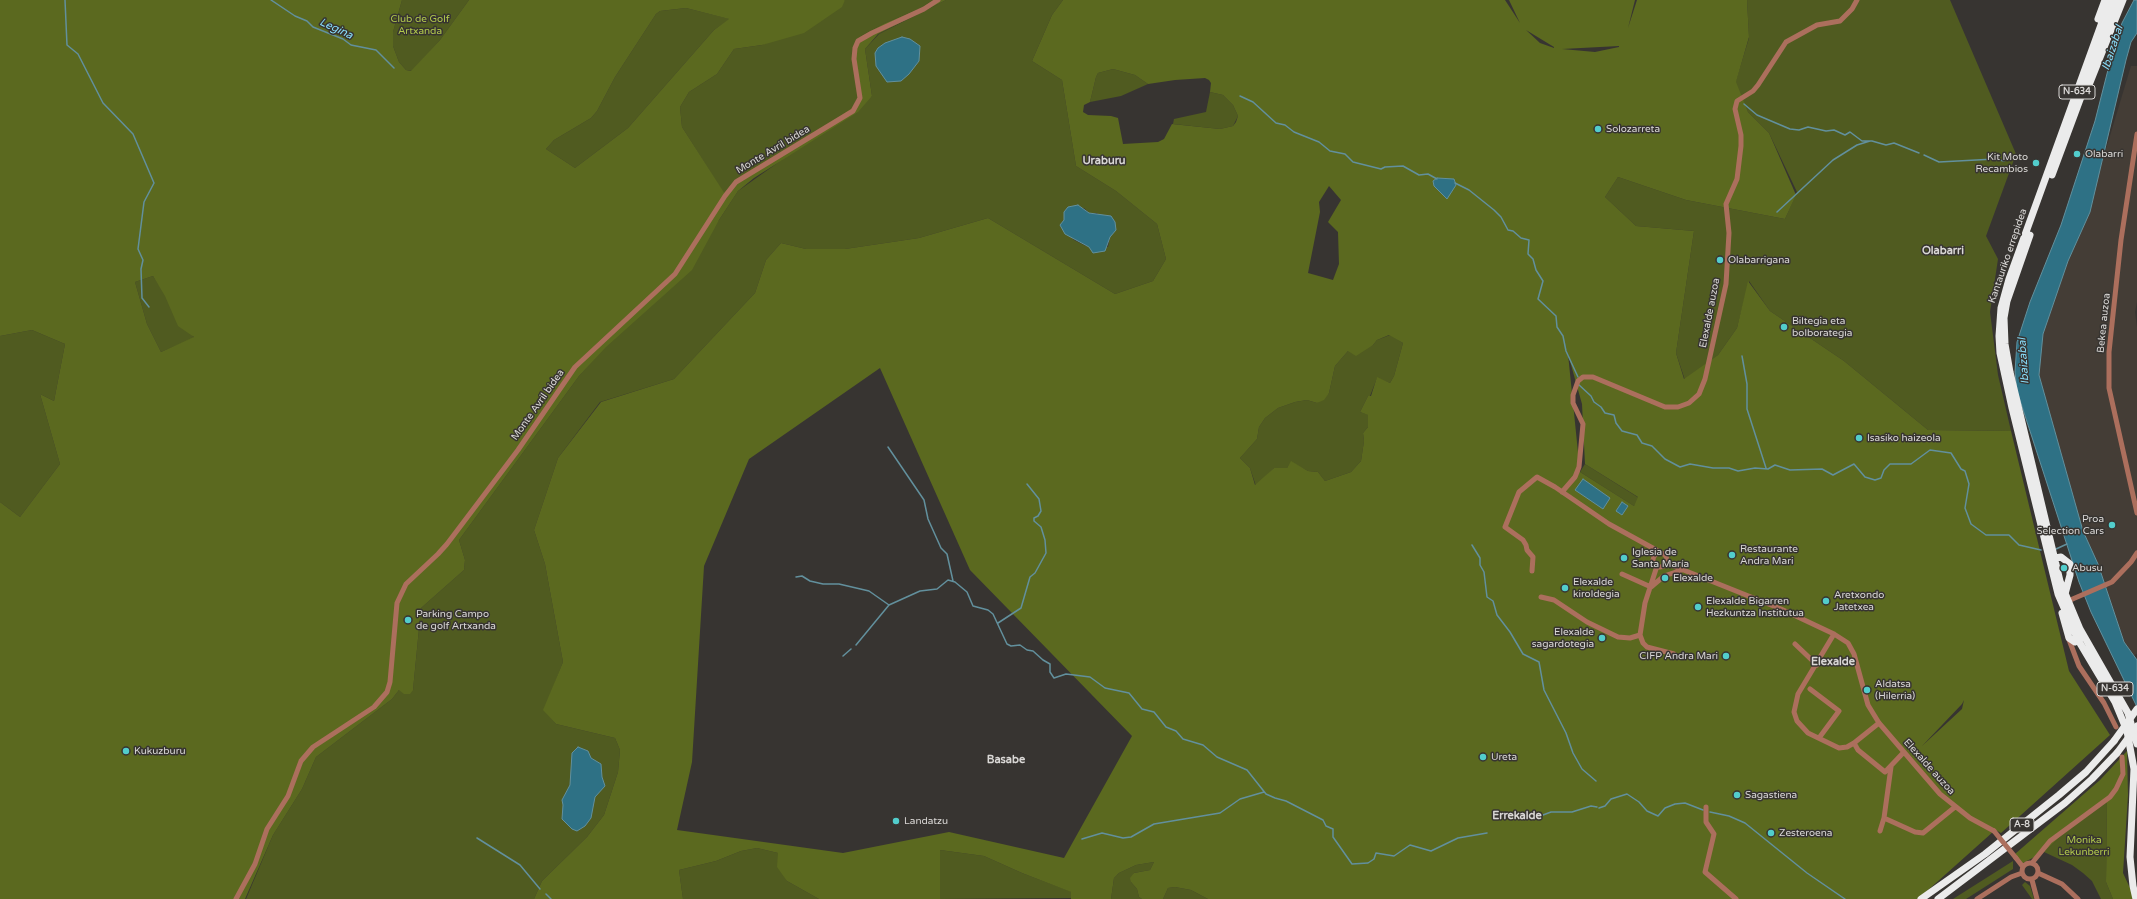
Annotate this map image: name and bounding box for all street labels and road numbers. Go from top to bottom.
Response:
road number: N-634 [2059,85,2095,99]
street label: Monte Avril bidea [734,123,812,177]
street label: Kantauriko errepidea [1986,207,2030,305]
street label: Elexalde auzoa [1697,277,1723,349]
street label: Bekea auzoa [2095,292,2113,354]
street label: Monte Avril bidea [509,367,567,443]
road number: N-634 [2097,682,2133,696]
street label: Elexalde auzoa [1901,737,1957,797]
road number: A-8 [2010,818,2034,832]

